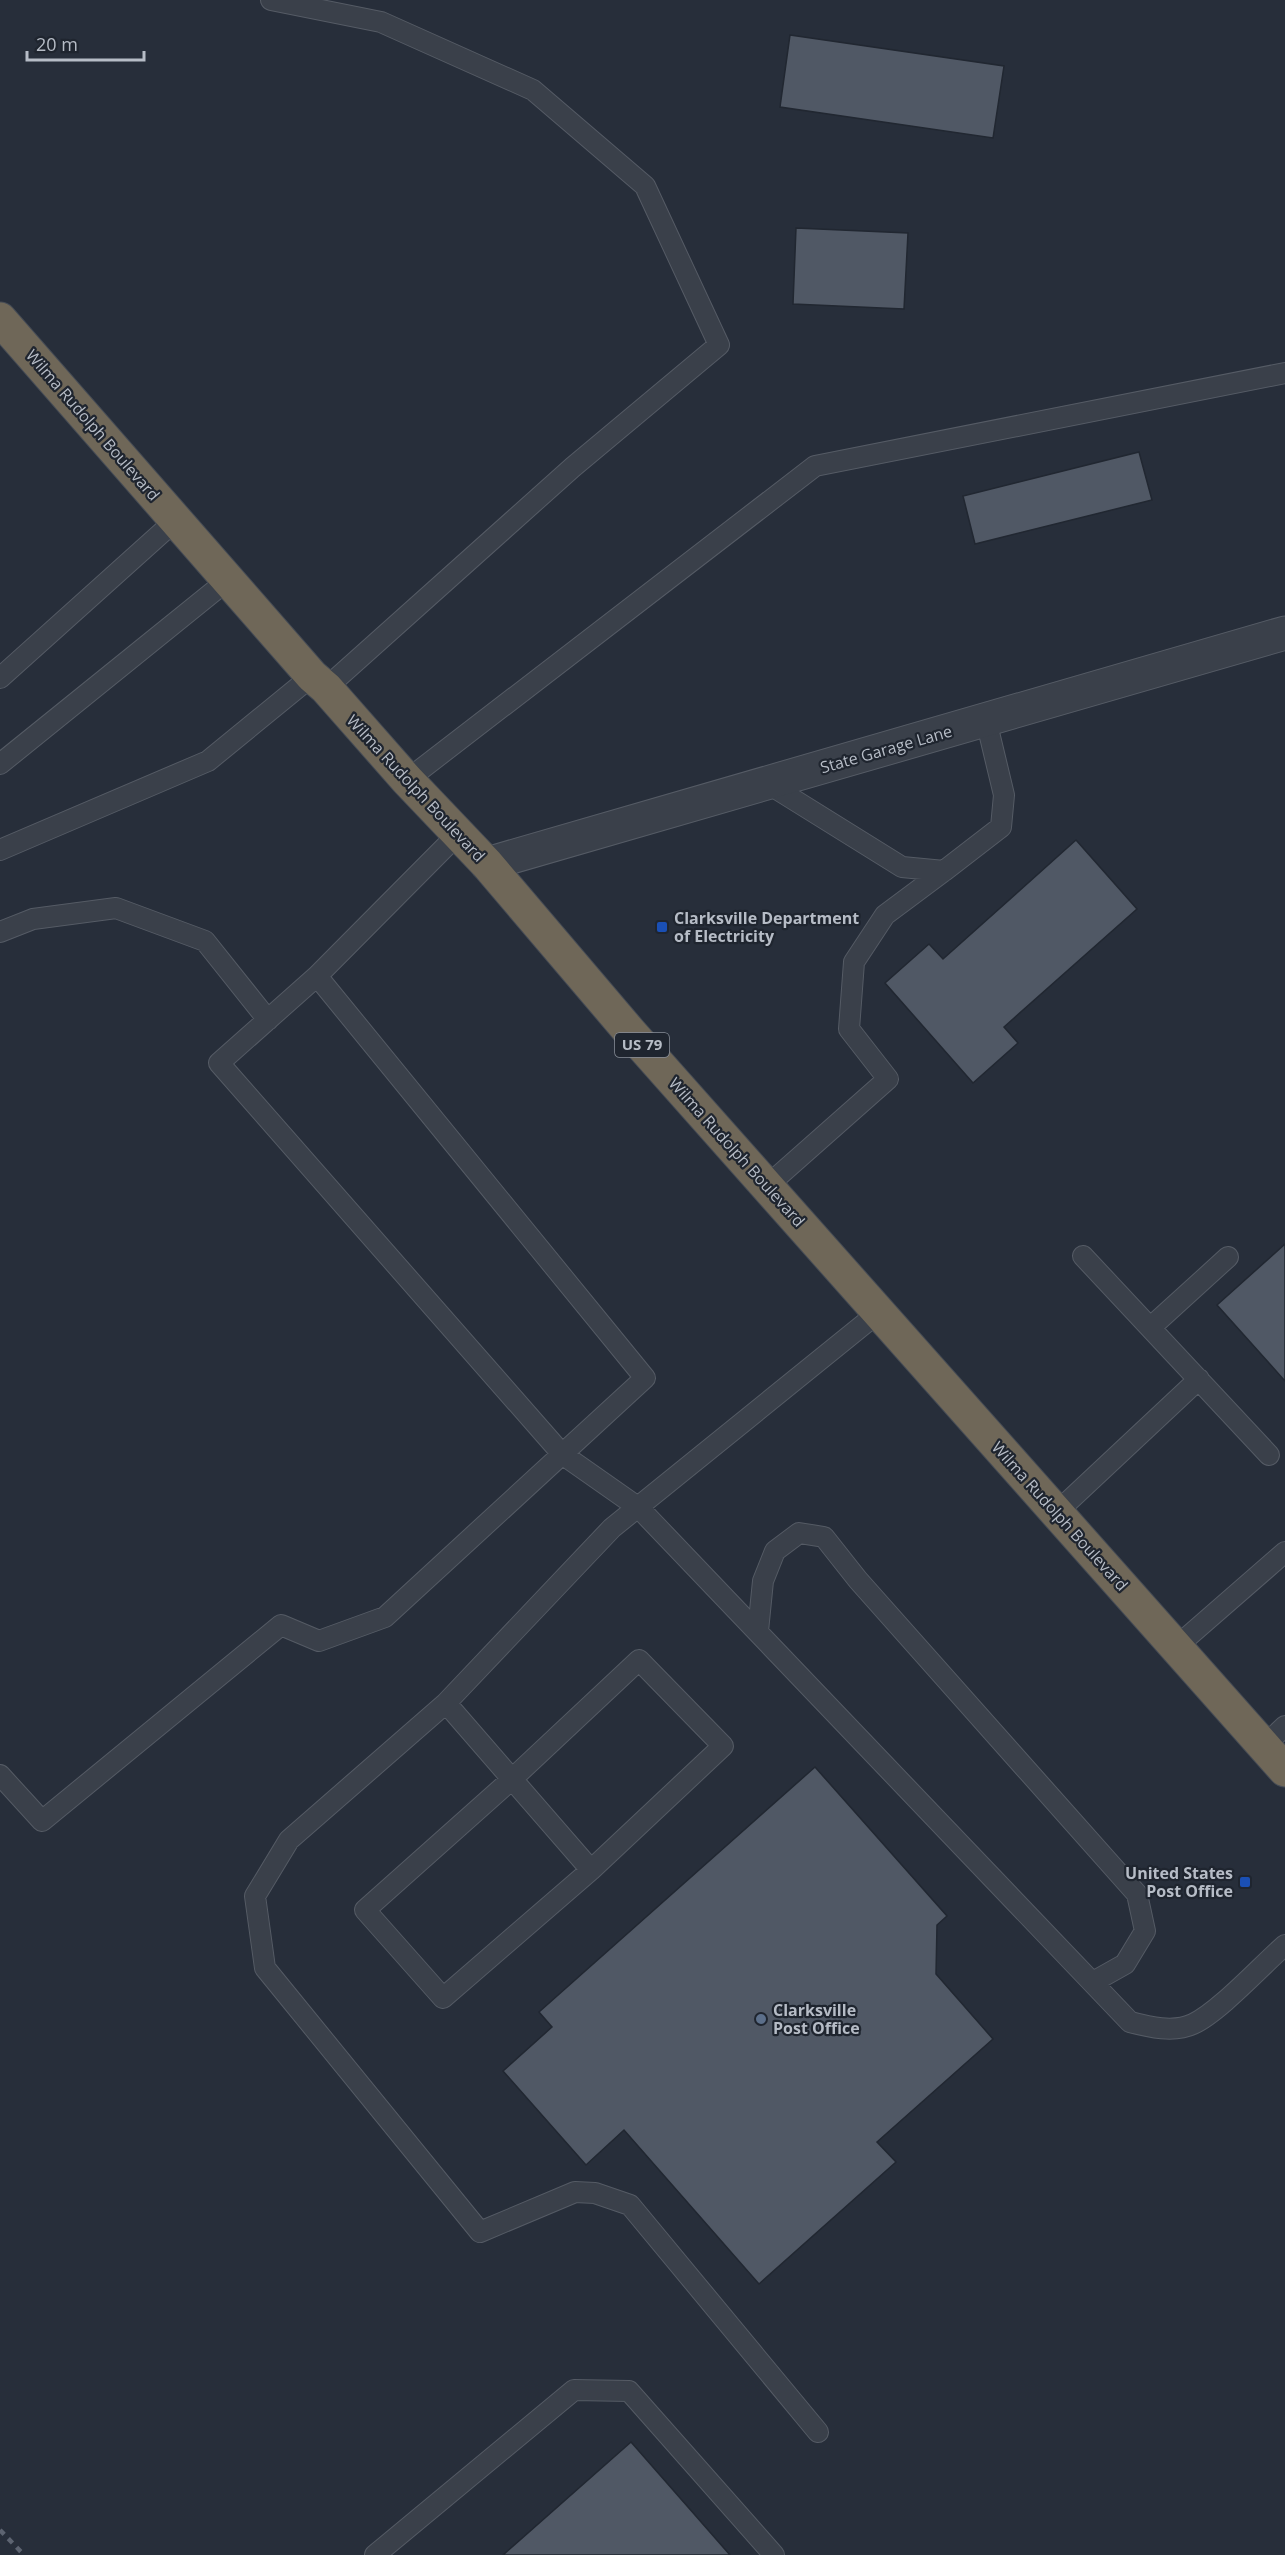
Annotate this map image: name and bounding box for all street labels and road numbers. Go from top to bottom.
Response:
street label: Wilma Rudolph Boulevard [21,345,165,505]
street label: Wilma Rudolph Boulevard [342,710,490,866]
street label: State Garage Lane [818,720,954,778]
road number: US 79 [615,1033,669,1057]
street label: Wilma Rudolph Boulevard [664,1073,810,1231]
street label: Wilma Rudolph Boulevard [987,1437,1133,1595]

